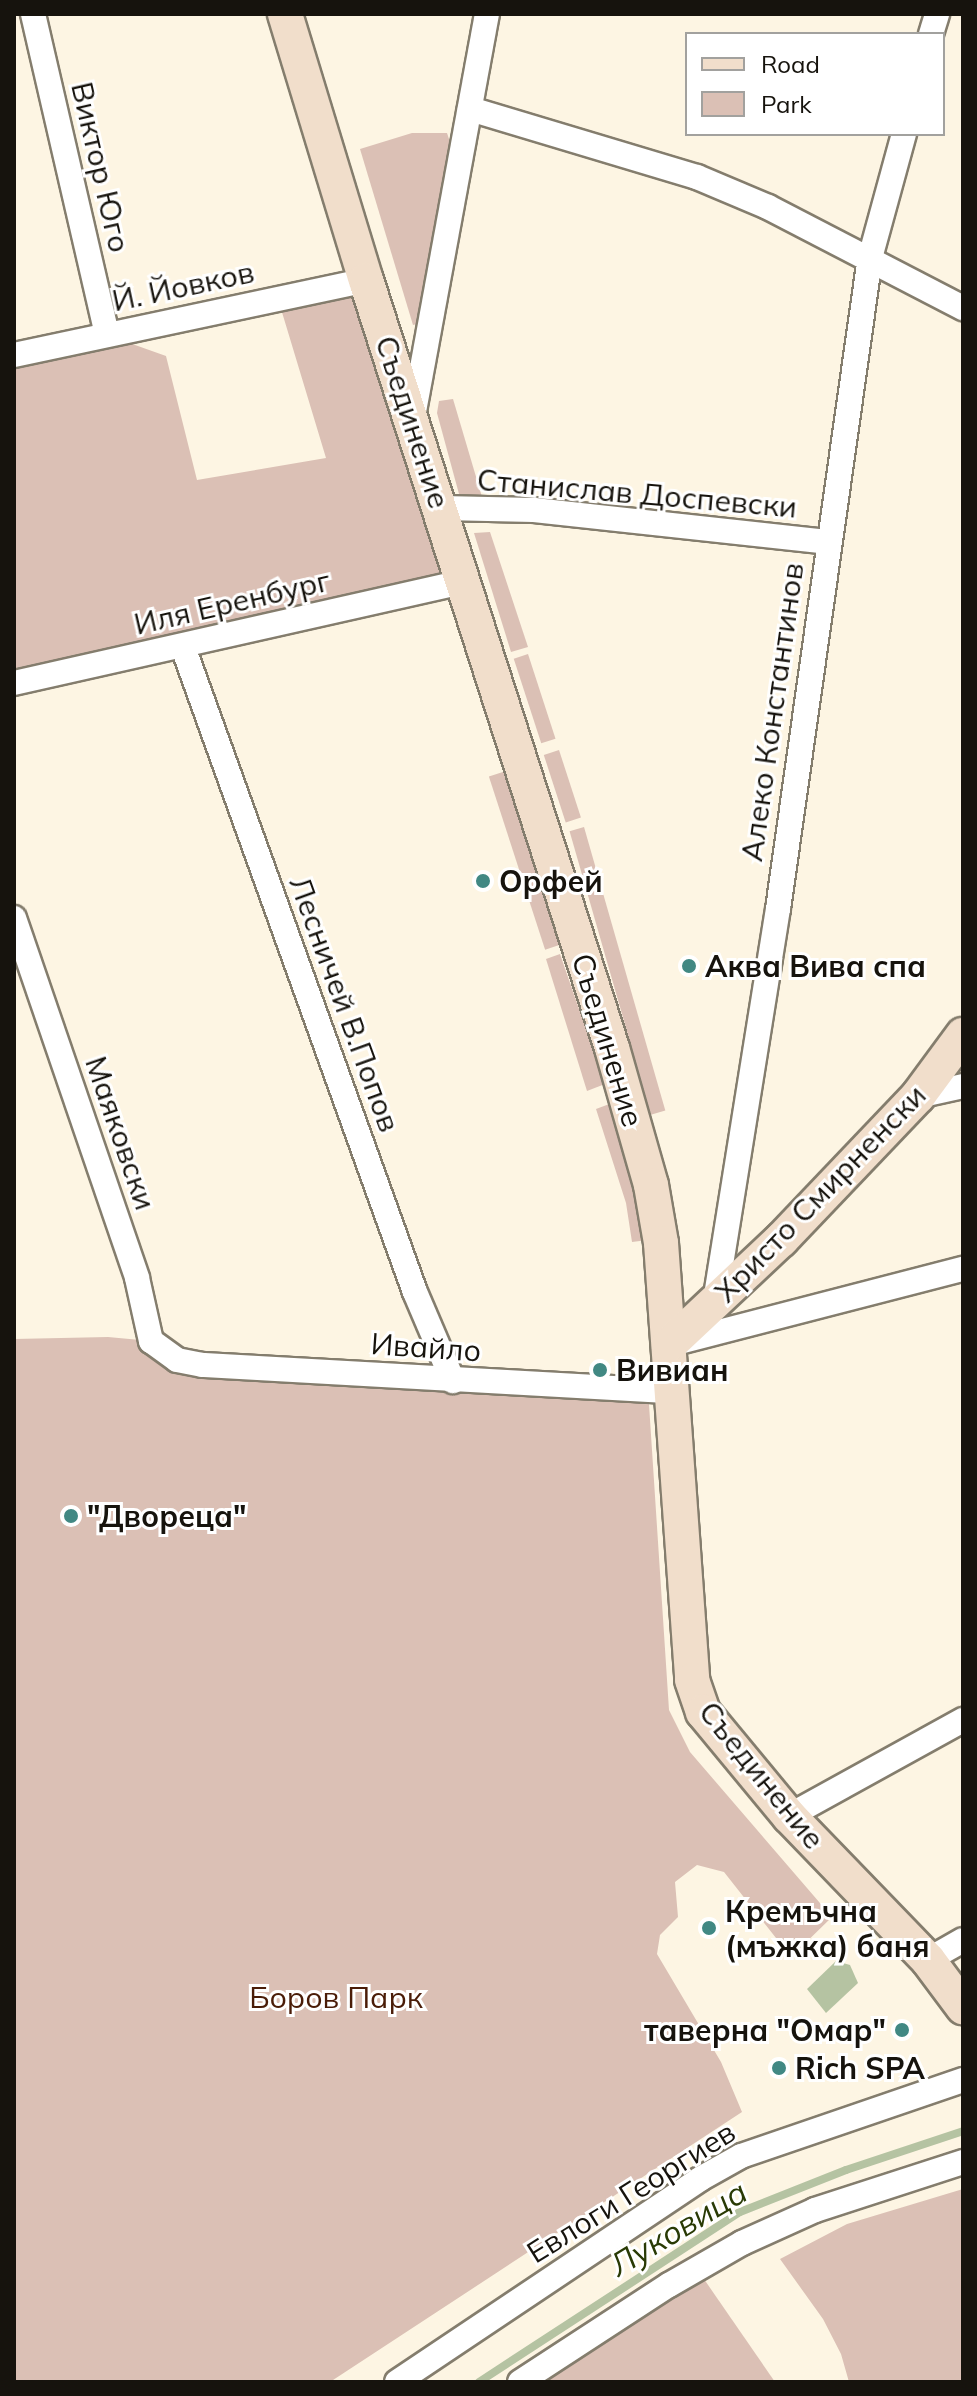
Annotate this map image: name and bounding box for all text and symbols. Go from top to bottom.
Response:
legend [685,32,945,136]
text: Road [761,49,820,79]
street label: Виктор Юго [64,78,138,256]
text: Park [761,89,812,119]
street label: Й. Йовков [109,253,257,319]
street label: Съединение [368,331,458,513]
street label: Станислав Доспевски [476,461,798,525]
street label: Алеко Константинов [733,560,811,864]
street label: Иля Еренбург [131,562,333,642]
place label: Орфей [499,863,603,899]
street label: Лесничей В.Попов [282,871,408,1137]
marker: Орфей [474,872,492,890]
place label: Аква Вива спа [705,948,926,984]
street label: Съединение [565,949,651,1131]
marker: Аква Вива спа [680,957,698,975]
street label: Маяковски [78,1052,164,1214]
street label: Христо Смирненски [707,1077,933,1309]
street label: Ивайло [370,1325,482,1369]
place label: Вивиан [616,1352,729,1388]
marker: Вивиан [591,1361,609,1379]
place label: "Двореца" [87,1498,247,1534]
marker: "Двореца" [62,1507,80,1525]
street label: Съединение [692,1694,832,1856]
place label: Кремъчна (мъжка) баня [725,1893,929,1964]
marker: Кремъчна (мъжка) баня [700,1919,718,1937]
park label: Боров Парк [249,1979,423,2015]
place label: таверна "Омар" [644,2012,886,2048]
marker: таверна "Омар" [893,2021,911,2039]
place label: Rich SPA [795,2050,925,2086]
marker: Rich SPA [770,2059,788,2077]
street label: Евлоги Георгиев [520,2114,742,2270]
water label: Луковица [602,2172,754,2284]

